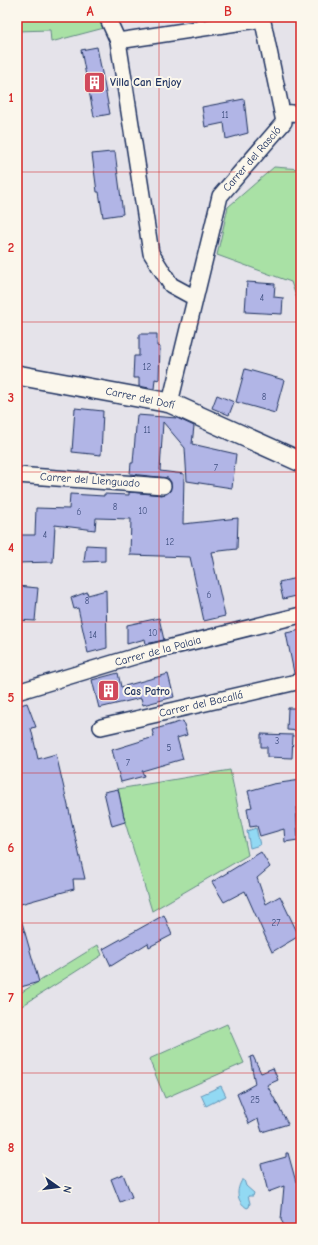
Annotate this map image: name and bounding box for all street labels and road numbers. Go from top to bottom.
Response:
street label: Carrer del Rascló [220,124,284,194]
street label: Carrer del Dofí [104,384,176,412]
street label: Carrer del Llenguado [40,470,141,490]
street label: Carrer de la Palaia [113,633,203,669]
street label: Carrer del Bacallá [158,688,244,720]

